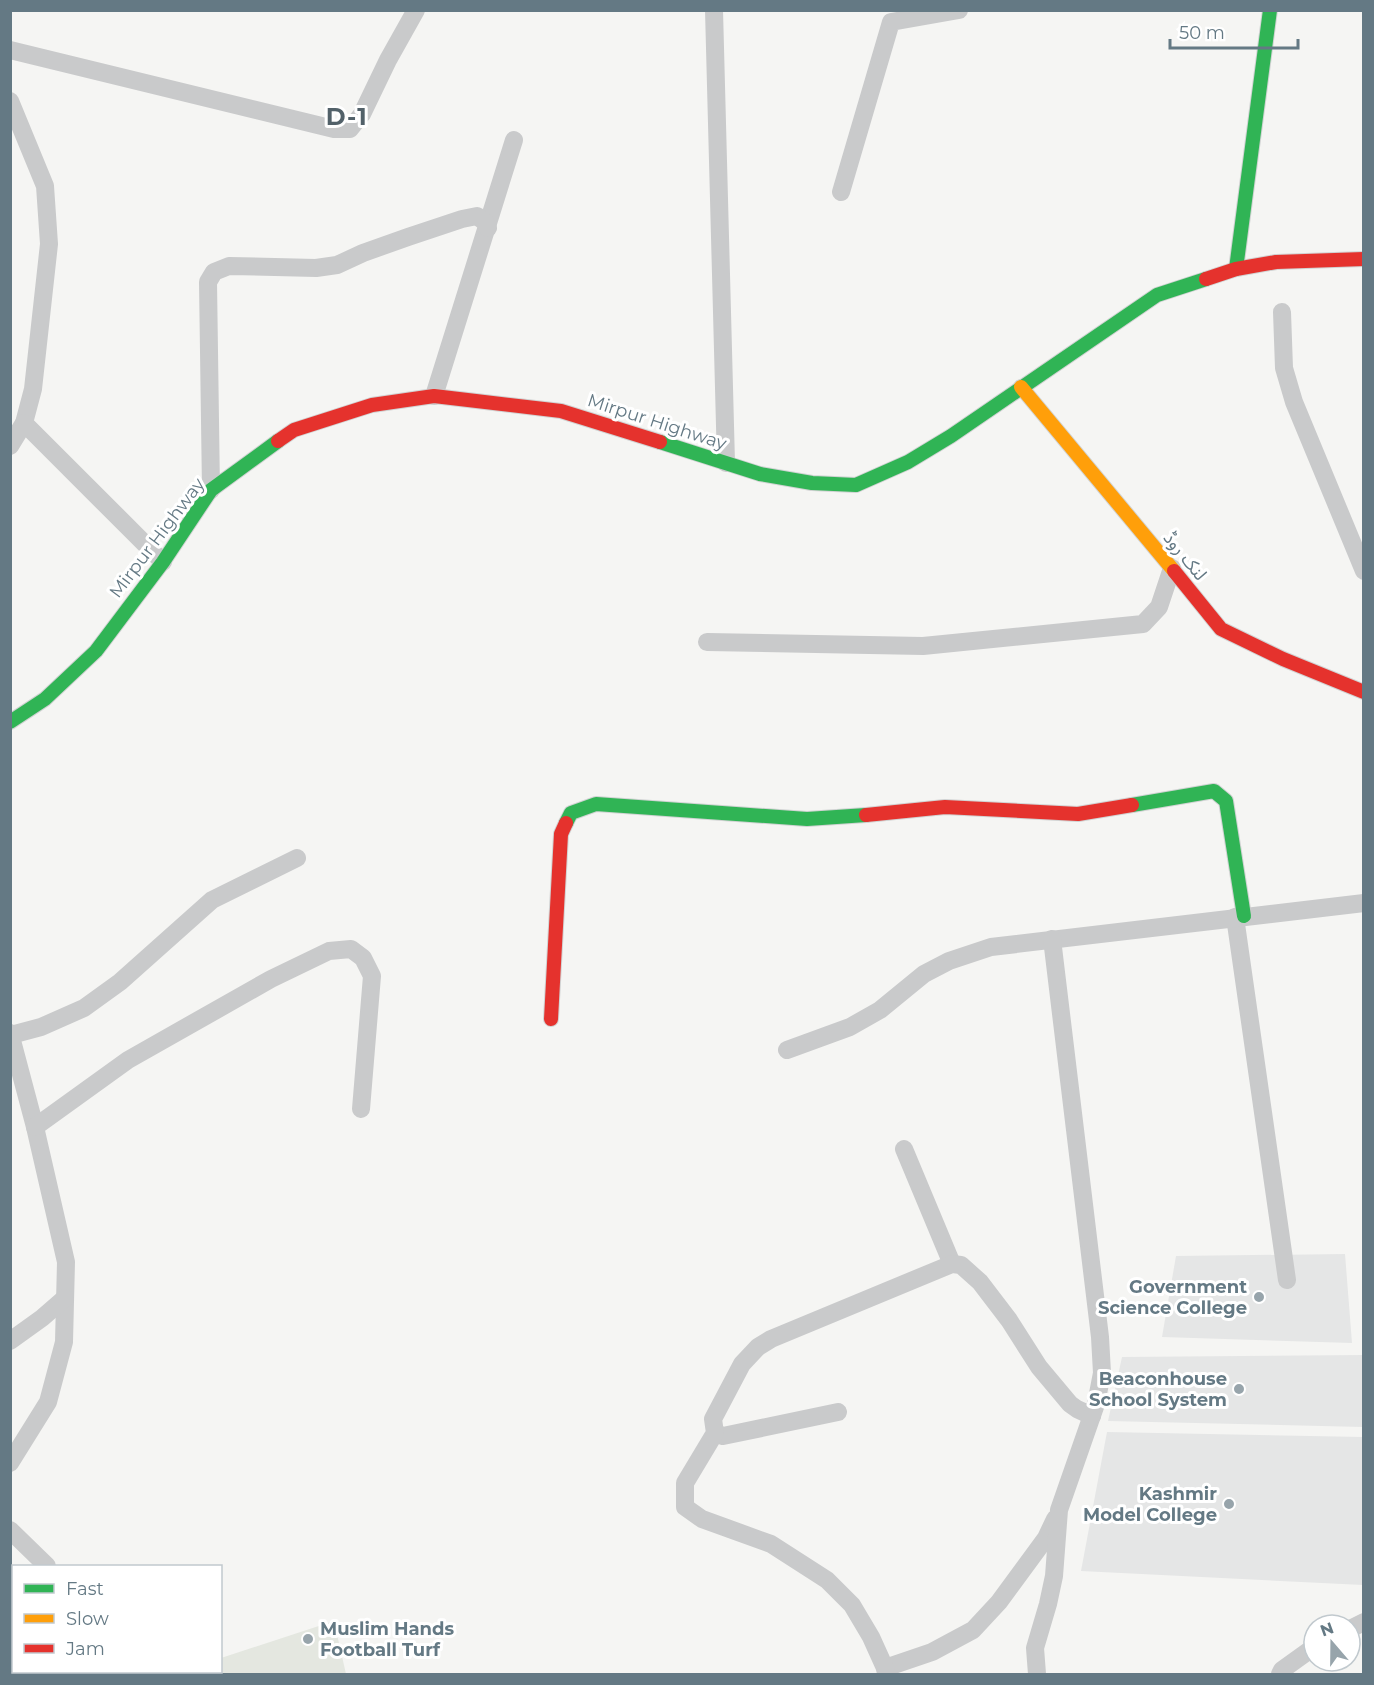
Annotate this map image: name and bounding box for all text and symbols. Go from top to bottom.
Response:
scale bar [1170,12,1298,50]
text: 50 m [1179,22,1225,44]
district label: D-1 [326,102,368,131]
street label: Mirpur Highway [585,389,729,455]
street label: Mirpur Highway [105,473,209,602]
street label: لنک روڈ [1159,527,1211,585]
place label: Government Science College [1098,1276,1247,1319]
marker: Government Science College [1252,1290,1266,1304]
place label: Beaconhouse School System [1089,1368,1227,1411]
marker: Beaconhouse School System [1232,1382,1246,1396]
place label: Kashmir Model College [1083,1483,1217,1526]
marker: Kashmir Model College [1222,1497,1236,1511]
legend [12,1565,222,1673]
text: Fast [66,1578,104,1600]
text: Slow [66,1608,109,1630]
north arrow [1302,1613,1362,1673]
place label: Muslim Hands Football Turf [320,1618,455,1661]
text: N [1318,1618,1336,1641]
marker: Muslim Hands Football Turf [301,1632,315,1646]
text: Jam [65,1638,105,1660]

